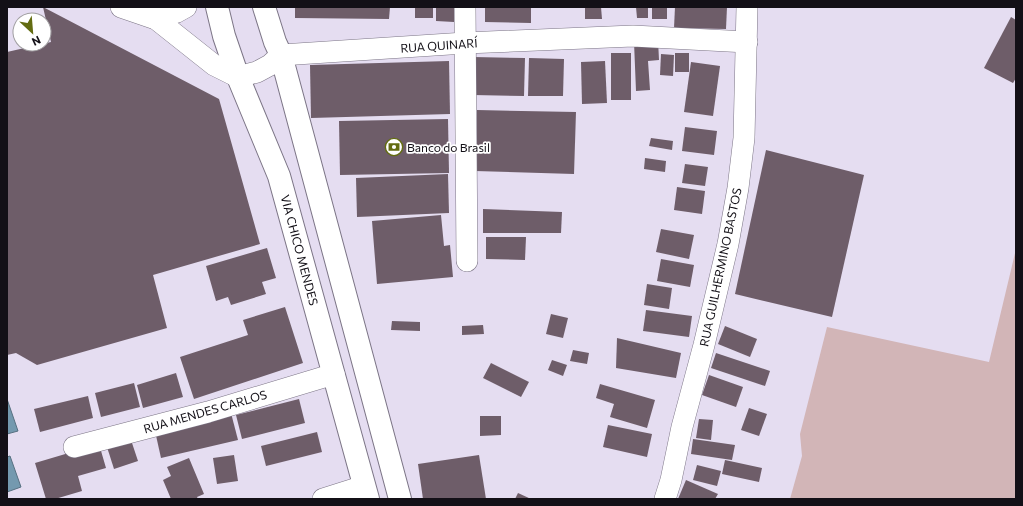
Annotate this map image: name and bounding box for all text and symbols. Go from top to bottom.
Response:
north arrow [12,12,52,52]
text: N [30,34,43,49]
street label: RUA QUINARÍ [400,35,479,55]
bank icon: Banco do Brasil [384,137,404,157]
place label: Banco do Brasil [407,140,490,154]
street label: RUA GUILHERMINO BASTOS [696,186,744,348]
street label: VIA CHICO MENDES [279,193,321,307]
street label: RUA MENDES CARLOS [142,387,268,435]

